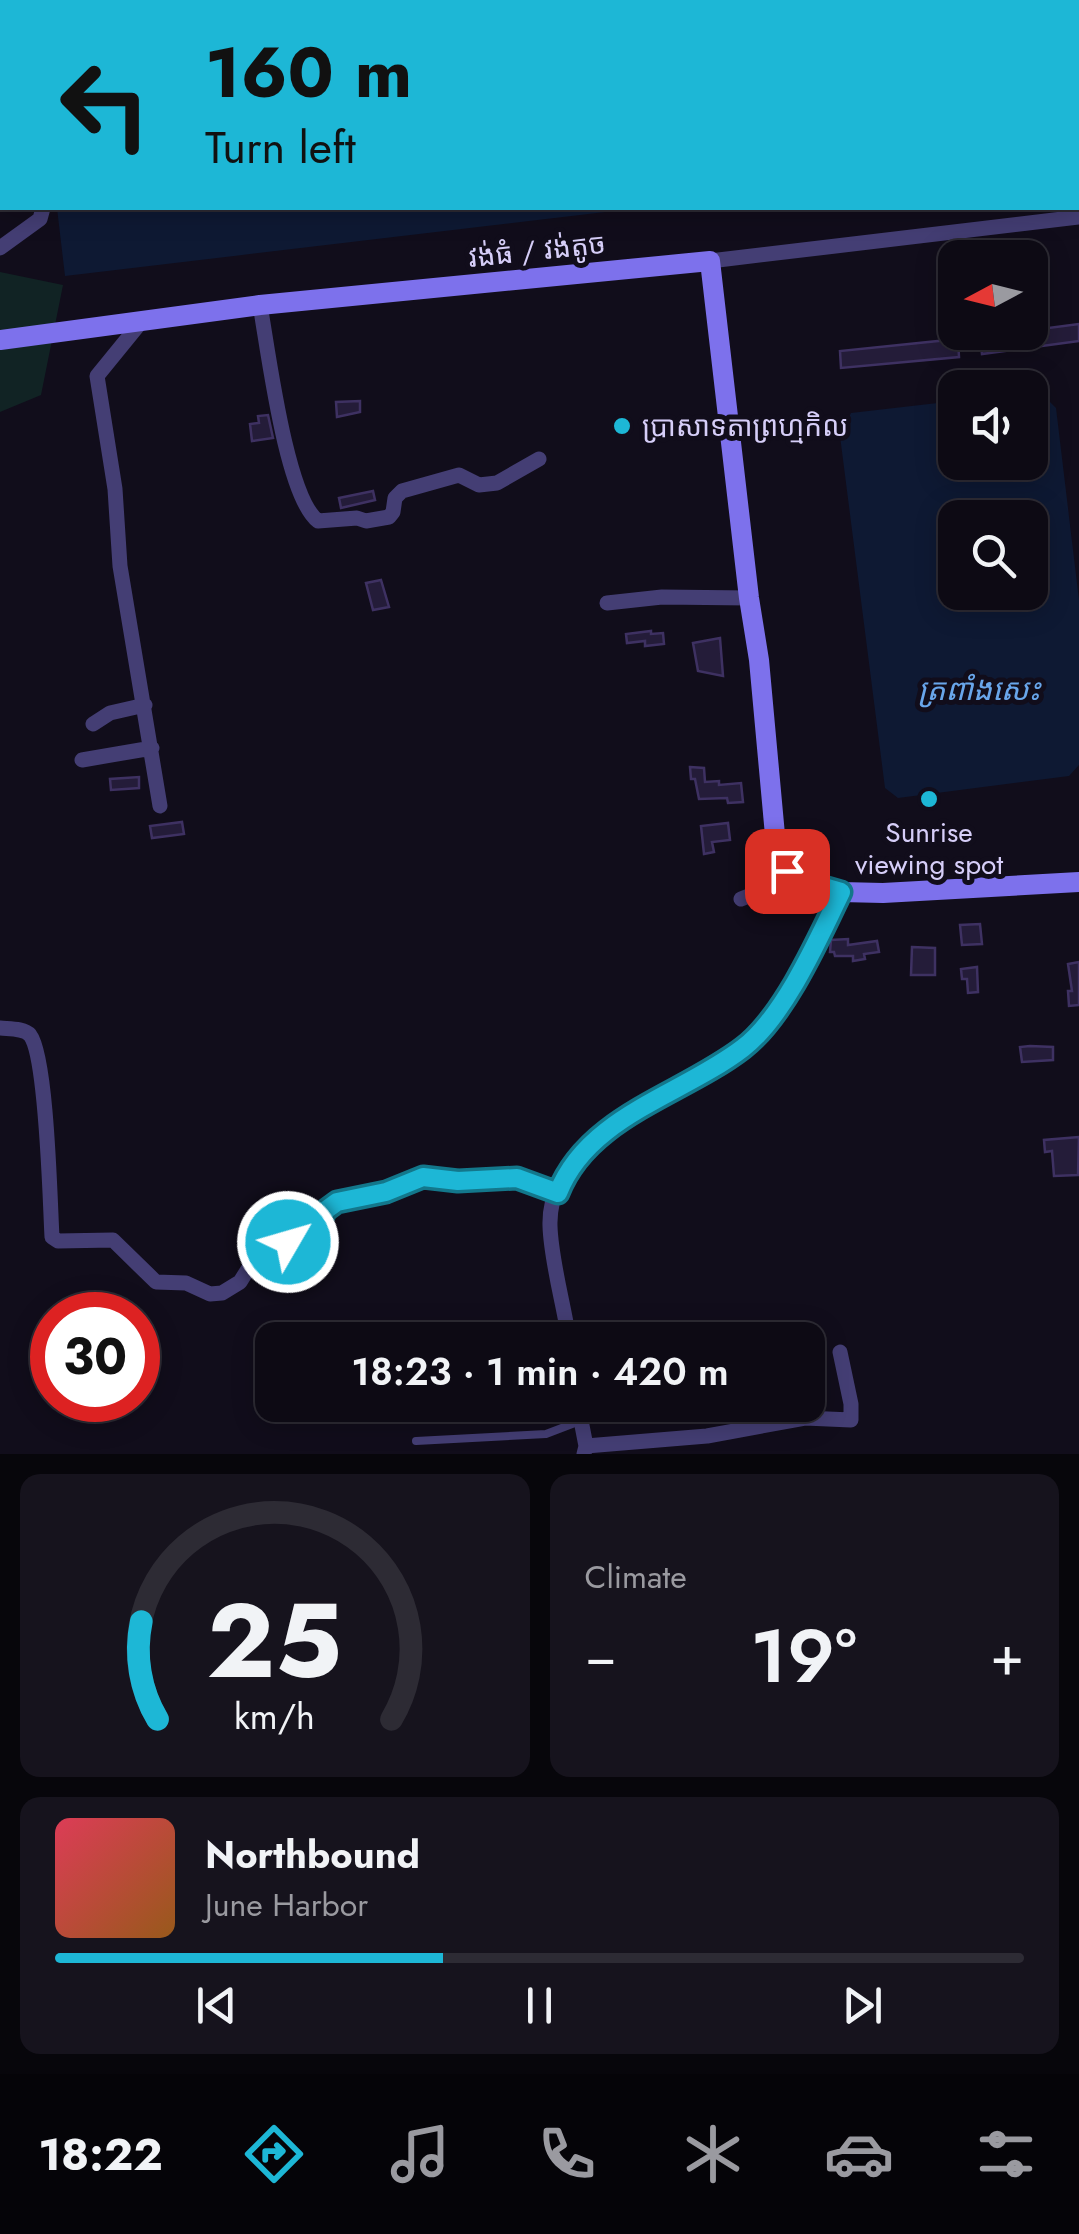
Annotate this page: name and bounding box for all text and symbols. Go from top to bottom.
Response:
text: 160 m [205,22,412,123]
icon: left [40,40,170,170]
text: Turn left [205,115,356,180]
street label: វង់ធំ / វង់តូច [466,223,608,278]
north arrow [938,240,1048,350]
map controls [938,240,1048,610]
button: sound [938,370,1048,480]
place label: ប្រាសាទតាព្រហ្មកិល [642,406,848,447]
marker: ប្រាសាទតាព្រហ្មកិល [611,415,633,437]
button: search [938,500,1048,610]
water label: ត្រពាំងសេះ [918,668,1042,711]
marker: Sunrise viewing spot [918,788,940,810]
place label: Sunrise viewing spot [855,812,1003,885]
pin [745,829,830,914]
icon: arrive [760,844,815,899]
position arrow [236,1190,340,1294]
speed limit sign: 30 [30,1292,160,1422]
text: 18:23 · 1 min · 420 m [351,1344,729,1399]
text: Climate [585,1554,687,1600]
text: 25 [207,1566,342,1716]
text: 19° [750,1602,857,1710]
text: − [585,1616,617,1696]
text: + [990,1616,1024,1696]
text: km/h [234,1691,315,1742]
text: Northbound [205,1827,420,1882]
text: June Harbor [205,1882,368,1928]
icon: previous [189,1978,244,2033]
icon: pause [512,1978,567,2033]
icon: next [835,1978,890,2033]
icon: directions [239,2119,309,2189]
icon: music [385,2119,455,2189]
icon: phone [532,2119,602,2189]
icon: climate [678,2119,748,2189]
icon: car [824,2119,894,2189]
icon: filters [971,2119,1041,2189]
text: 18:22 [38,2122,163,2187]

